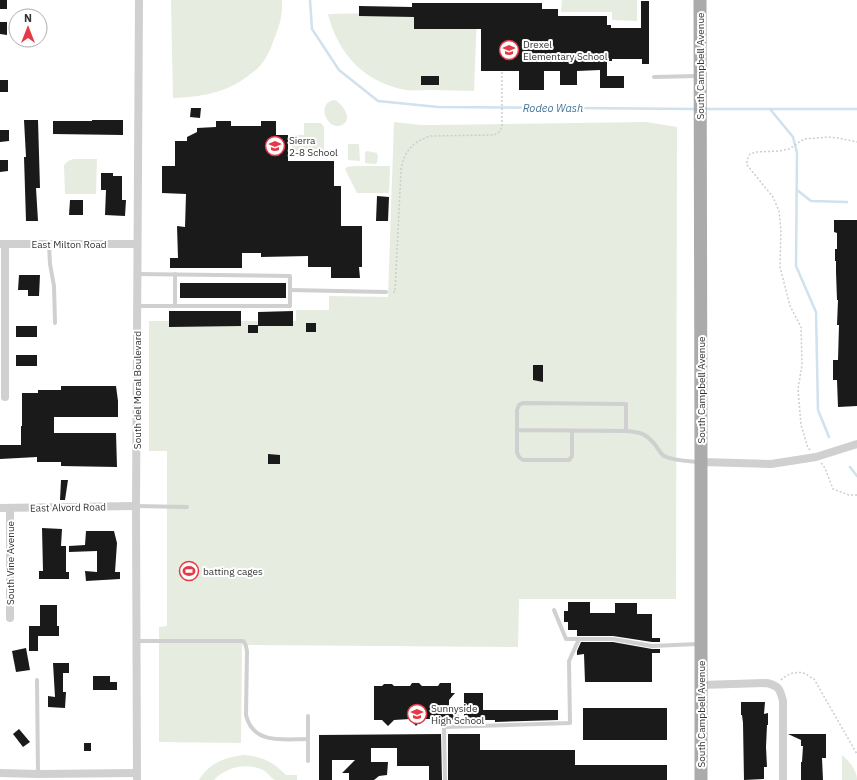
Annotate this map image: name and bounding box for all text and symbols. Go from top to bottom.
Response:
north arrow [8,8,48,48]
text: N [24,11,32,25]
street label: South Campbell Avenue [694,12,707,120]
place label: Drexel Elementary School [523,38,608,63]
school or university icon: Drexel Elementary School [498,39,520,61]
water label: Rodeo Wash [523,101,583,115]
place label: Sierra 2-8 School [289,134,338,159]
school or university icon: Sierra 2-8 School [264,135,286,157]
street label: East Milton Road [31,238,107,251]
street label: South del Moral Boulevard [131,331,144,449]
street label: South Campbell Avenue [695,336,708,444]
street label: East Alvord Road [30,500,106,515]
street label: South Vine Avenue [4,520,17,605]
sports icon: batting cages [178,560,200,582]
place label: batting cages [203,565,263,578]
street label: South Campbell Avenue [695,660,708,768]
place label: Sunnyside High School [431,702,485,727]
school or university icon: Sunnyside High School [406,703,428,725]

